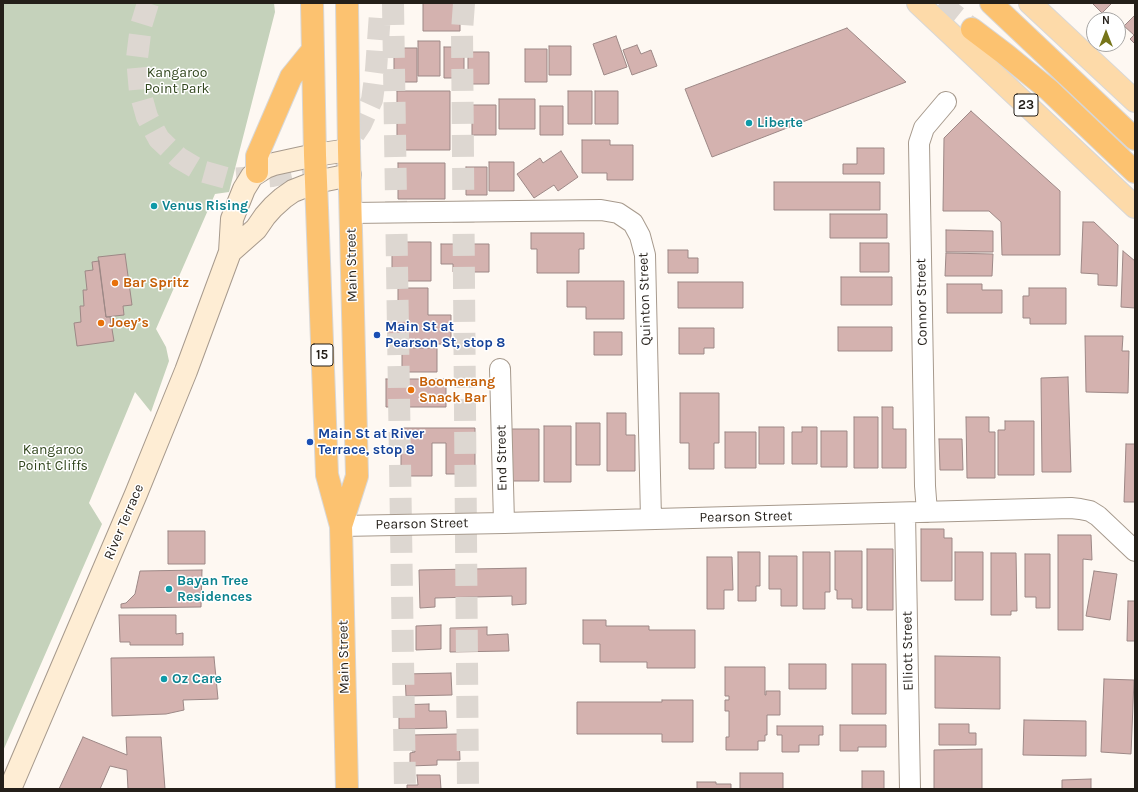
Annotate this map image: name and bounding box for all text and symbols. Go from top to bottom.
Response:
north arrow [1086,12,1126,52]
text: N [1102,14,1110,27]
park label: Kangaroo Point Park [144,65,210,98]
road number: 23 [1014,94,1038,116]
place label: Liberte [757,115,803,131]
marker: Liberte [744,118,754,128]
place label: Venus Rising [162,198,248,214]
marker: Venus Rising [149,201,159,211]
street label: Main Street [343,228,361,302]
street label: Quinton Street [635,252,655,346]
street label: Connor Street [913,258,931,346]
place label: Bar Spritz [123,275,189,291]
marker: Bar Spritz [110,278,120,288]
place label: Joey’s [109,315,149,331]
marker: Joey’s [96,318,106,328]
place label: Main St at Pearson St, stop 8 [385,319,505,352]
marker: Main St at Pearson St, stop 8 [372,330,382,340]
road number: 15 [311,344,333,366]
place label: Boomerang Snack Bar [419,374,495,406]
marker: Boomerang Snack Bar [406,385,416,395]
street label: End Street [493,425,511,491]
place label: Main St at River Terrace, stop 8 [318,426,424,458]
marker: Main St at River Terrace, stop 8 [305,437,315,447]
park label: Kangaroo Point Cliffs [18,442,88,474]
street label: River Terrace [100,482,148,562]
street label: Pearson Street [699,508,793,526]
street label: Pearson Street [375,515,469,533]
place label: Bayan Tree Residences [177,573,252,606]
marker: Bayan Tree Residences [164,584,174,594]
street label: Elliott Street [899,611,917,691]
street label: Main Street [335,620,353,694]
place label: Oz Care [172,671,222,687]
marker: Oz Care [159,674,169,684]

